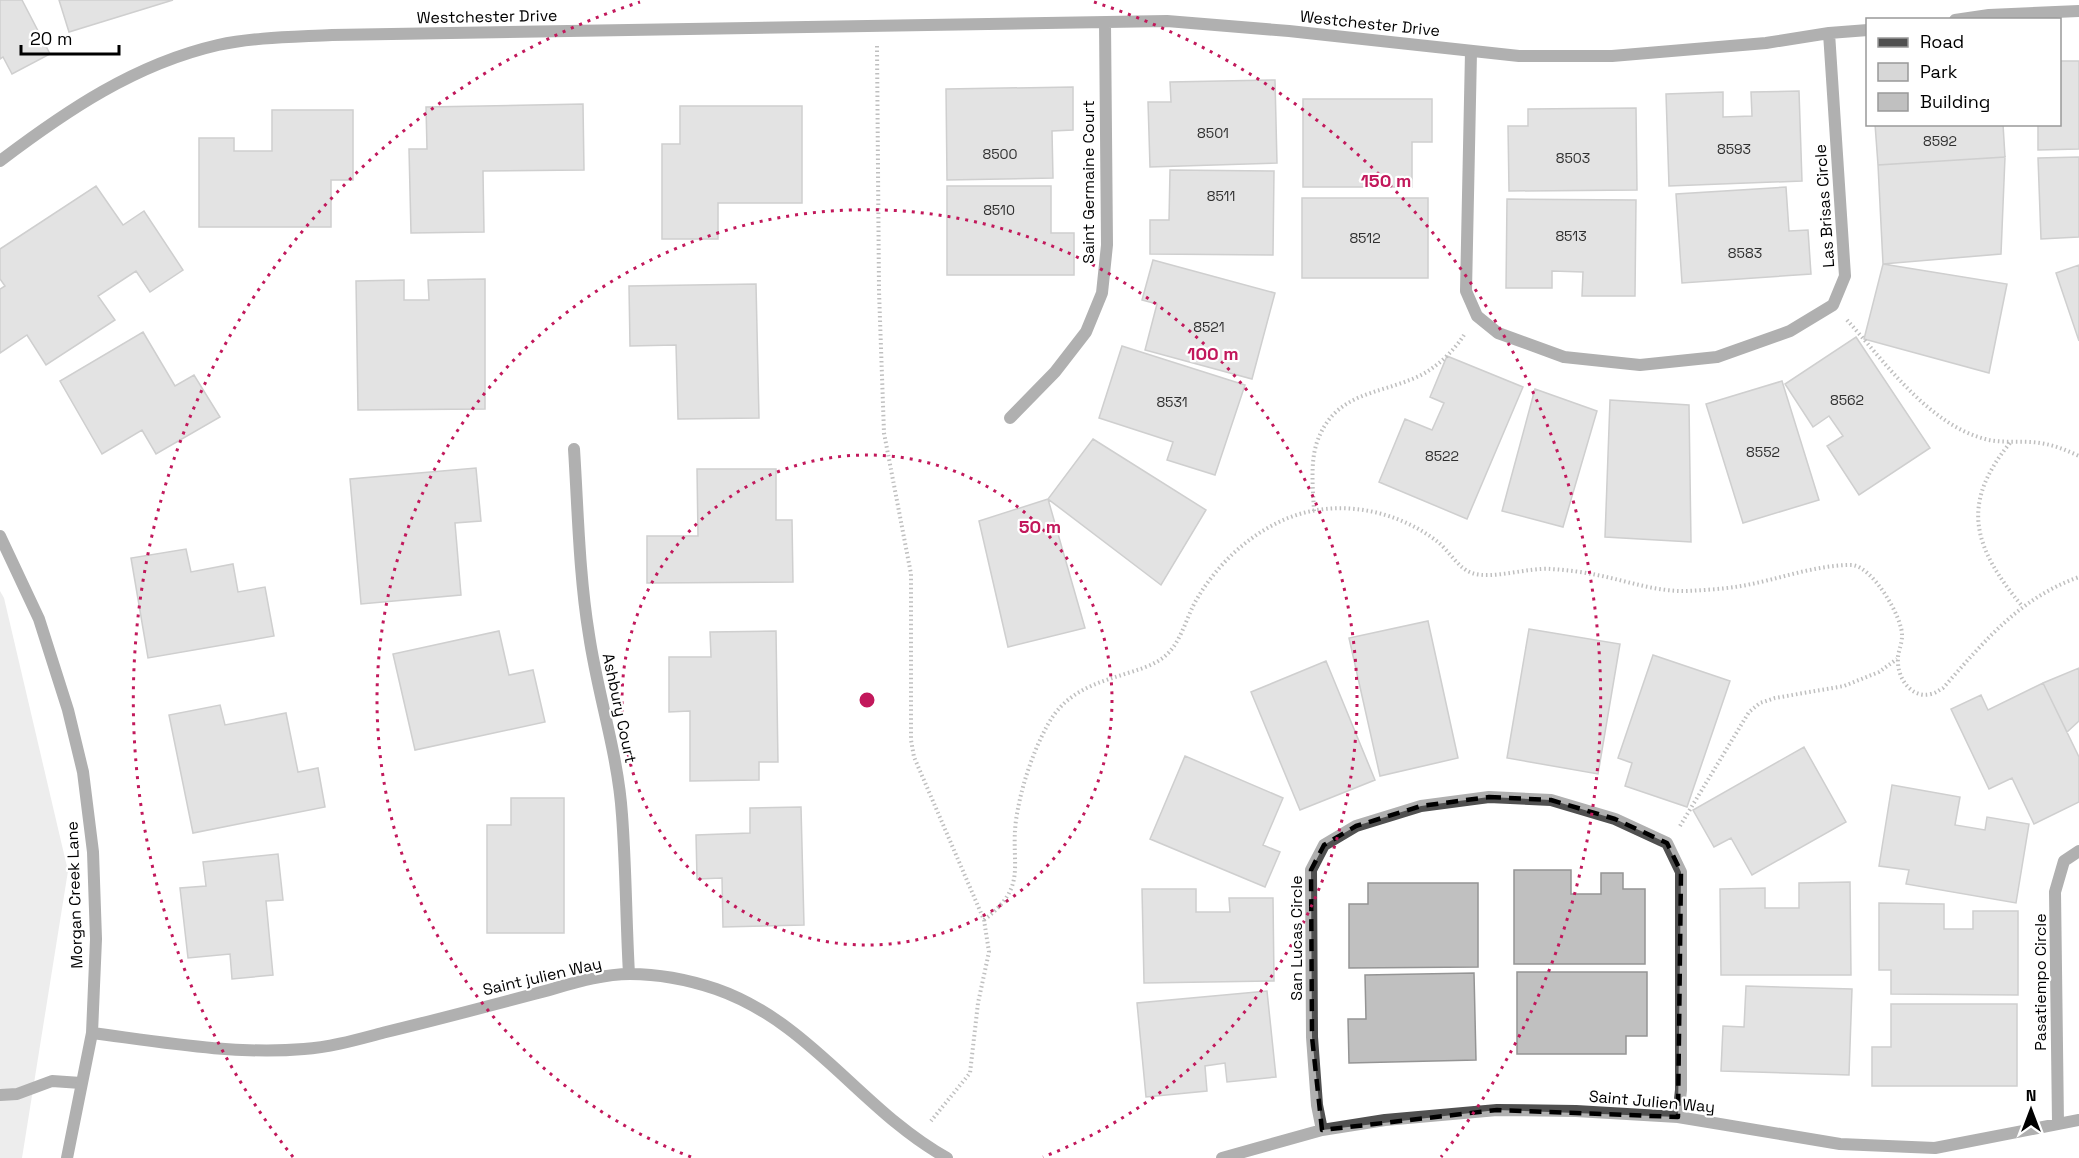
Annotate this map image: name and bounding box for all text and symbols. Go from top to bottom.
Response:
street label: Westchester Drive [416,5,558,28]
street label: Westchester Drive [1299,6,1441,41]
scale bar [21,18,118,56]
legend [1866,18,2061,126]
text: 20 m [30,27,73,50]
text: Road [1920,30,1964,53]
text: Park [1920,60,1958,83]
text: Building [1920,90,1990,113]
street label: Saint Germaine Court [1078,100,1099,264]
house number: 8501 [1197,124,1229,142]
house number: 8592 [1923,132,1957,150]
house number: 8593 [1717,140,1751,158]
street label: Las Brisas Circle [1810,143,1839,268]
house number: 8500 [982,145,1018,163]
house number: 8503 [1556,149,1590,167]
text: 150 m [1361,169,1411,192]
house number: 8511 [1207,187,1235,205]
house number: 8510 [983,201,1015,219]
house number: 8513 [1555,227,1587,245]
house number: 8512 [1349,229,1381,247]
house number: 8583 [1728,244,1762,262]
house number: 8521 [1193,318,1225,336]
text: 100 m [1187,342,1239,365]
house number: 8562 [1830,391,1864,409]
house number: 8531 [1156,393,1188,411]
house number: 8552 [1746,443,1780,461]
house number: 8522 [1425,447,1459,465]
text: 50 m [1019,515,1061,538]
street label: Ashbury Court [598,651,641,765]
centre of rings [857,690,877,710]
street label: Morgan Creek Lane [61,821,88,969]
street label: San Lucas Circle [1286,875,1307,1001]
street label: Pasatiempo Circle [2030,913,2051,1051]
street label: Saint julien Way [481,953,604,1000]
north arrow [2001,1080,2061,1140]
text: N [2026,1085,2036,1106]
street label: Saint Julien Way [1588,1086,1716,1117]

